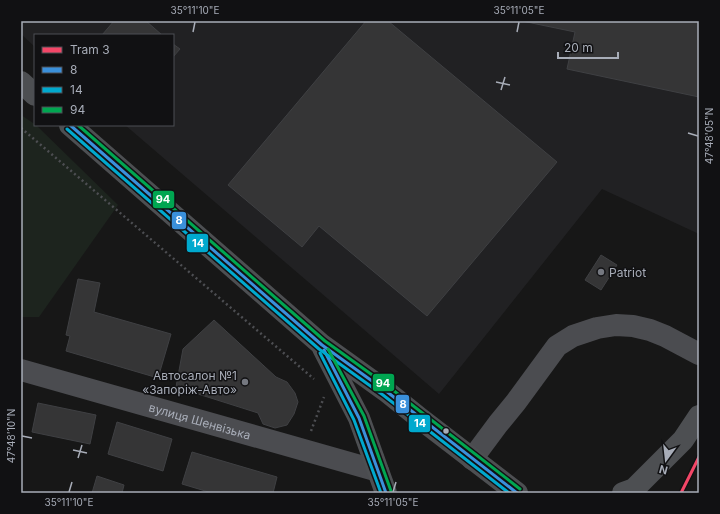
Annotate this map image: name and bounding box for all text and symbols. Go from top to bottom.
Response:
text: 35°11'10"E [171,4,220,16]
text: 35°11'05"E [493,4,545,16]
legend [34,34,174,126]
scale bar [558,34,618,60]
text: 20 m [564,40,593,55]
text: Tram 3 [70,42,110,57]
text: 8 [70,62,77,77]
text: 14 [70,82,83,97]
text: 94 [70,102,85,117]
text: 47°48'05"N [703,108,715,164]
line badge: 94 [152,190,175,209]
text: 94 [156,192,170,206]
line badge: 8 [171,211,187,230]
text: 8 [175,213,183,227]
line badge: 14 [186,233,209,253]
text: 14 [192,236,204,250]
place label: Patriot [609,265,646,280]
marker: Patriot [596,267,606,277]
place label: Автосалон №1 «Запоріж-Авто» [142,368,237,397]
line badge: 94 [372,373,395,392]
text: 94 [376,376,390,390]
marker: Автосалон №1 «Запоріж-Авто» [240,377,250,387]
line badge: 8 [395,394,410,414]
text: 8 [399,397,407,411]
street label: вулиця Шенвізька [147,399,253,442]
text: 47°48'10"N [5,409,17,463]
line badge: 14 [408,414,431,433]
text: 14 [414,416,426,430]
unlabelled marker [441,426,451,436]
north arrow [646,440,686,480]
text: N [658,462,669,478]
text: 35°11'10"E [45,496,94,508]
text: 35°11'05"E [367,496,419,508]

